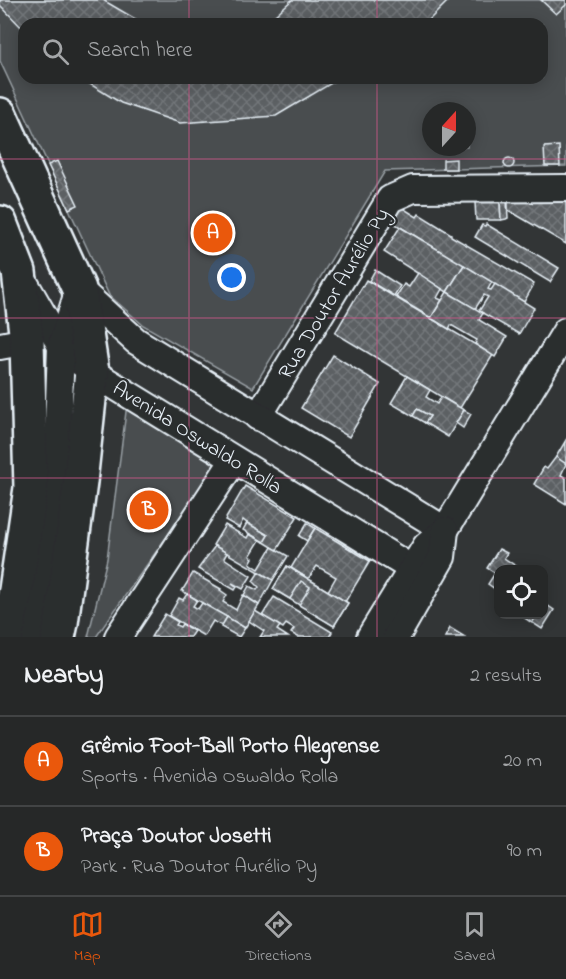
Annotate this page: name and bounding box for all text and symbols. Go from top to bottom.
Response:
search box [18,18,548,84]
icon: search [39,35,72,68]
text: Search here [87,35,192,67]
north arrow [422,102,476,156]
street label: Rua Doutor Aurélio Py [272,203,400,386]
pin: A [194,210,232,256]
your location [217,263,246,292]
street label: Avenida Oswaldo Rolla [106,374,288,503]
pin: B [130,488,168,532]
map controls [494,565,548,619]
button: locate [494,565,548,619]
text: Nearby [24,657,103,695]
text: 2 results [470,662,542,691]
text: Grêmio Foot-Ball Porto Alegrense [81,731,379,763]
text: A [37,747,50,776]
text: 20 m [503,747,542,776]
text: Sports · Avenida Oswaldo Rolla [81,763,338,792]
text: Praça Doutor Josetti [81,821,272,853]
text: B [37,837,50,866]
text: 90 m [507,837,542,866]
text: Park · Rua Doutor Aurélio Py [81,853,317,882]
tab: Map [71,908,104,968]
tab: Directions [245,908,312,968]
tab: Saved [453,908,495,968]

